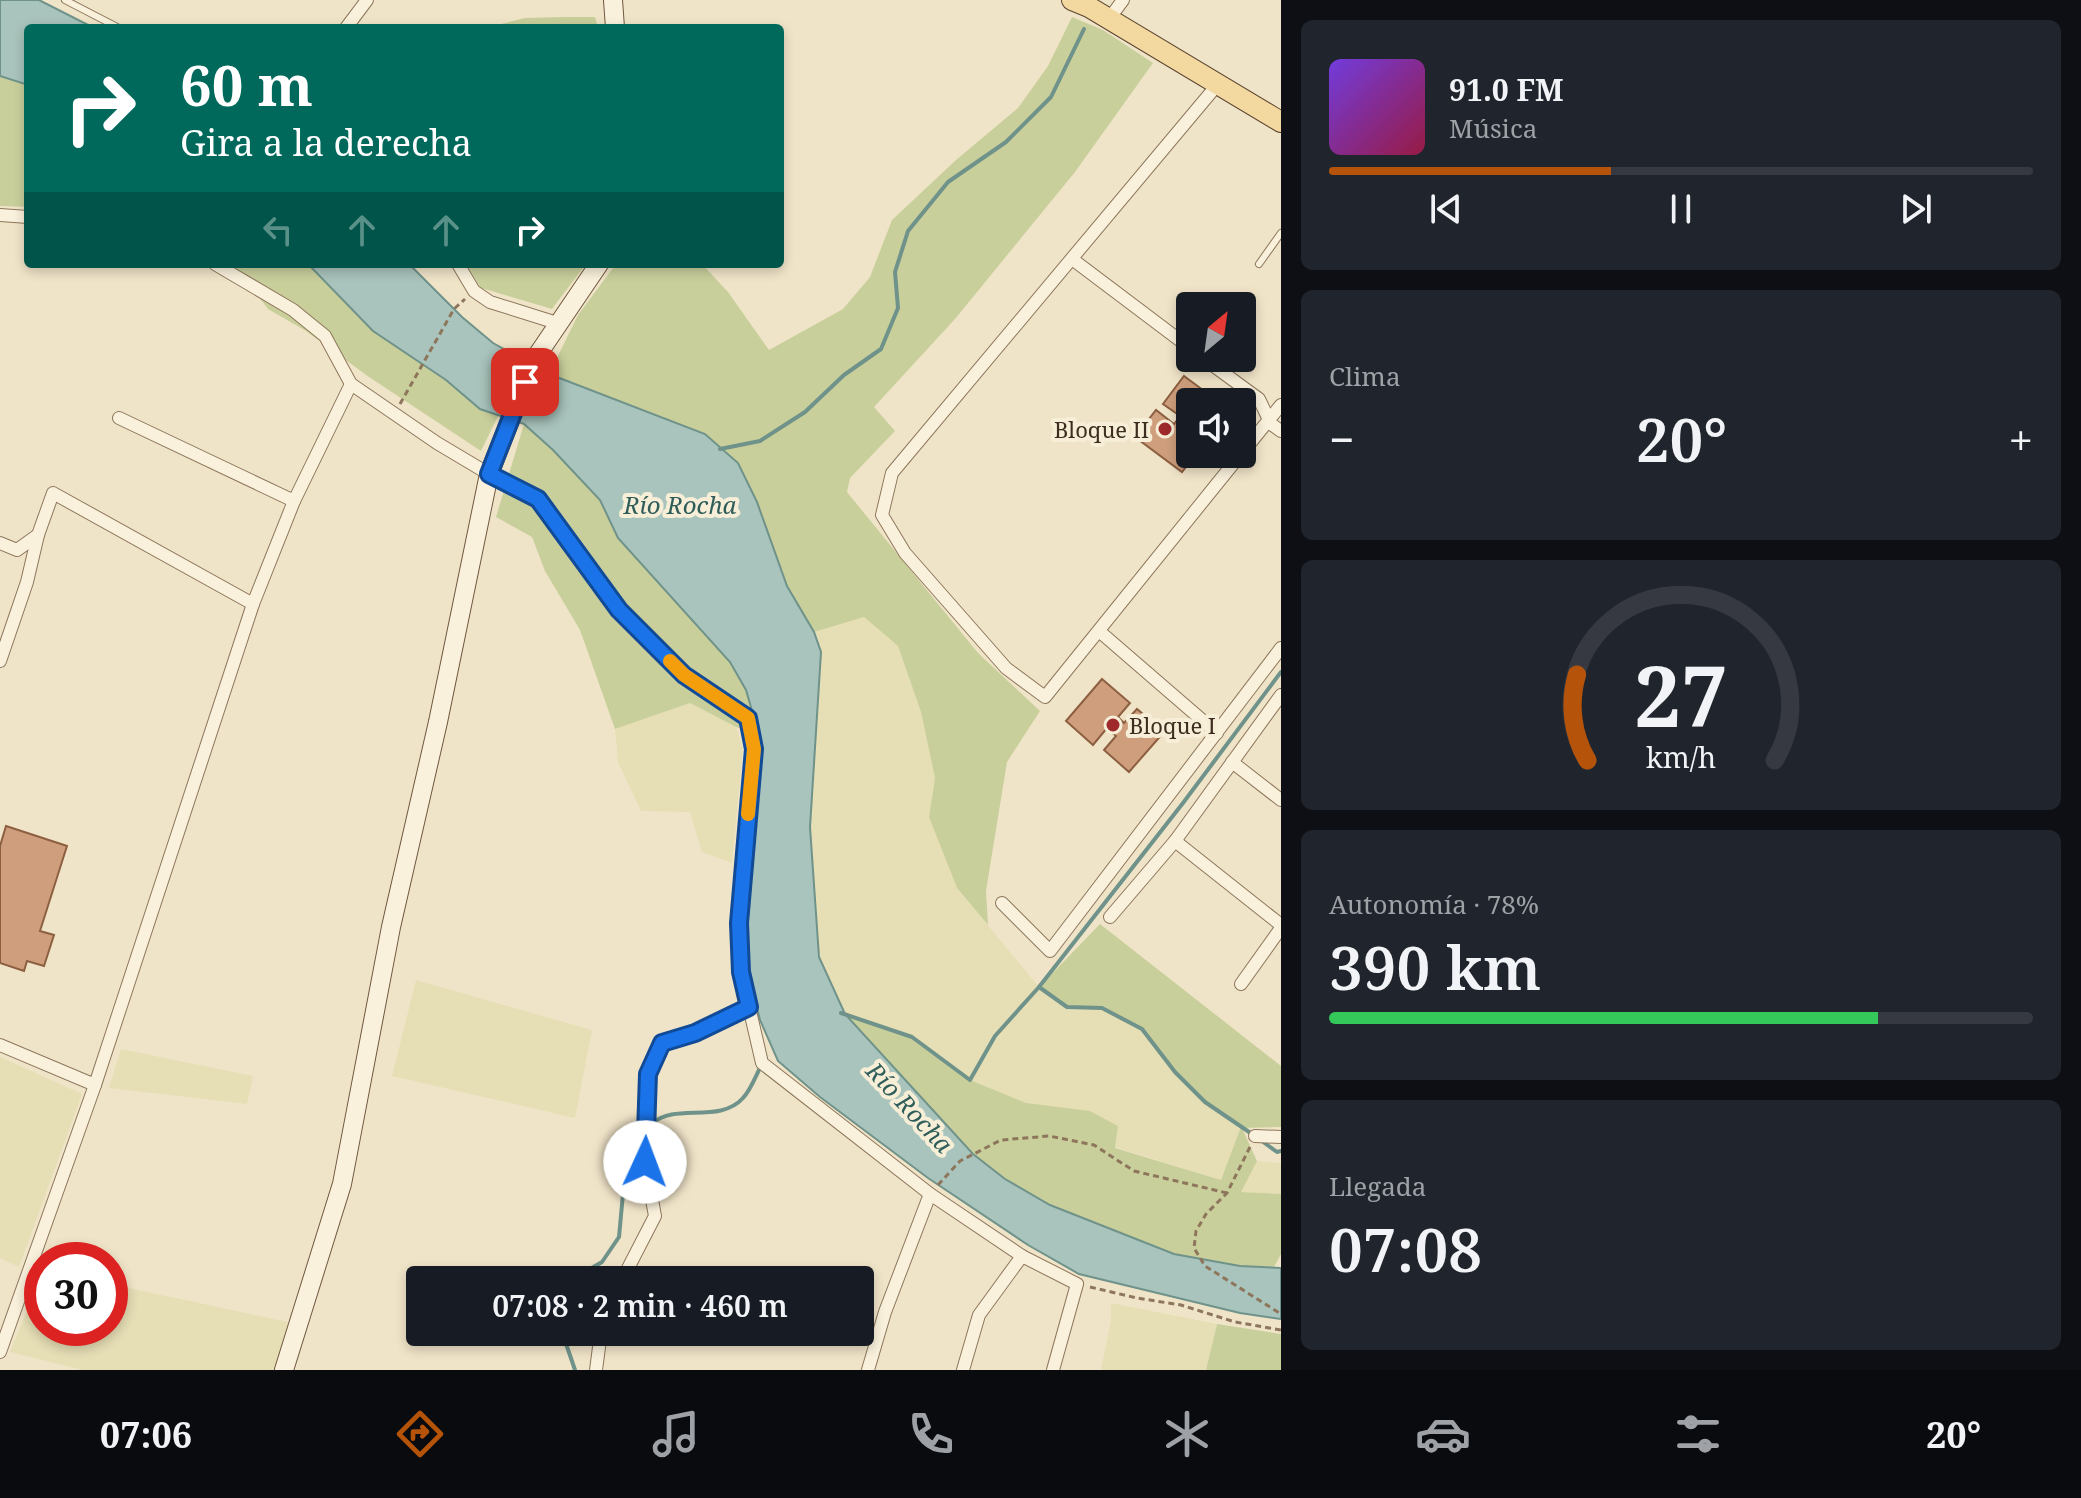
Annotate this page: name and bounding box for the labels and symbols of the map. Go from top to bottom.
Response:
north arrow [1176,292,1256,372]
pin [491,348,559,416]
place label: Bloque II [1054,414,1149,444]
marker: Bloque II [1156,420,1174,438]
water label: Río Rocha [623,488,737,521]
place label: Bloque I [1129,710,1216,740]
marker: Bloque I [1104,716,1122,734]
water label: Río Rocha [859,1054,961,1160]
position arrow [603,1120,687,1204]
speed limit sign: 30 [24,1242,128,1346]

